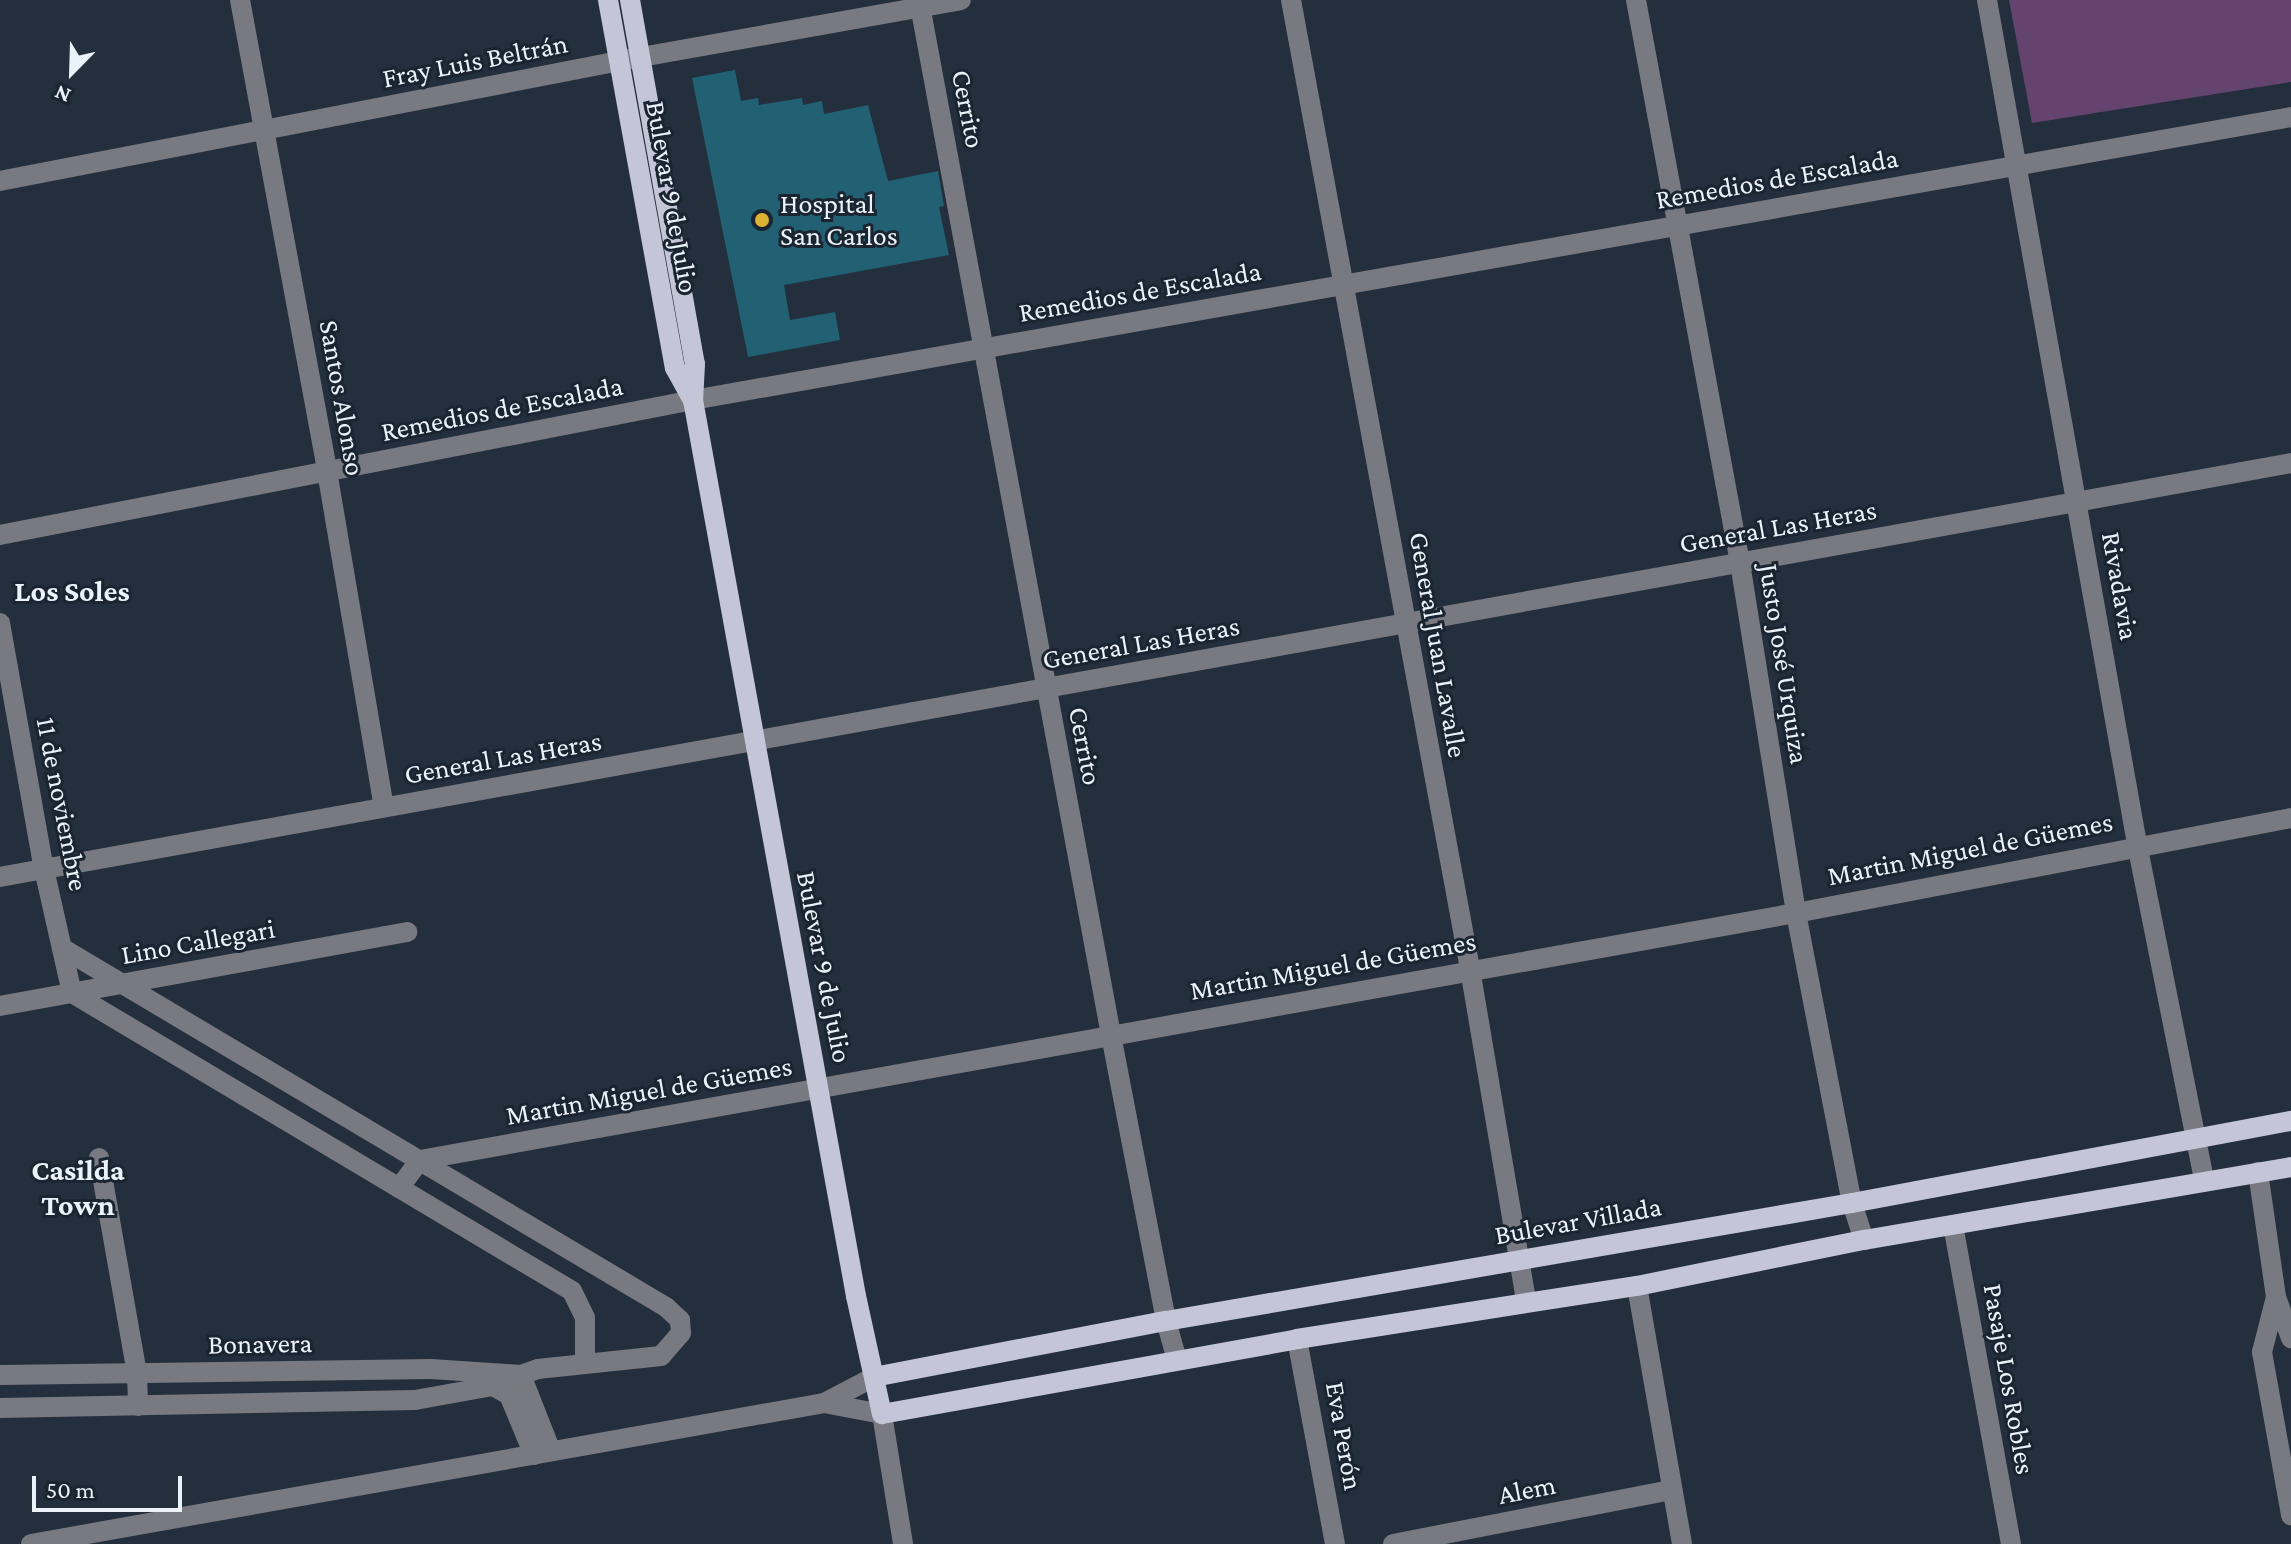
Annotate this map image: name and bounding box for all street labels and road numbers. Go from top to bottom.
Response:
street label: Fray Luis Beltrán [380,27,570,95]
street label: Cerrito [944,67,992,151]
street label: Bulevar 9 de Julio [639,98,705,296]
street label: Remedios de Escalada [1653,141,1901,217]
street label: Remedios de Escalada [1016,254,1264,330]
street label: Santos Alonso [312,318,372,478]
street label: Remedios de Escalada [378,369,626,449]
street label: General Las Heras [1677,493,1879,561]
street label: Rivadavia [2094,529,2146,643]
street label: General Juan Lavalle [1402,530,1474,760]
street label: Justo José Urquiza [1752,562,1816,766]
street label: General Las Heras [1040,609,1242,677]
street label: Cerrito [1061,704,1109,788]
street label: 11 de noviembre [29,714,95,894]
street label: General Las Heras [402,724,604,792]
street label: Martin Miguel de Güemes [1825,805,2115,893]
street label: Bulevar 9 de Julio [789,868,859,1066]
street label: Lino Callegari [119,912,277,972]
street label: Martin Miguel de Güemes [1187,924,1479,1008]
street label: Martin Miguel de Güemes [503,1049,795,1133]
street label: Bulevar Villada [1492,1190,1664,1252]
street label: Pasaje Los Robles [1976,1281,2042,1477]
street label: Bonavera [208,1326,312,1362]
street label: Eva Perón [1318,1379,1370,1493]
street label: Alem [1495,1468,1559,1512]

